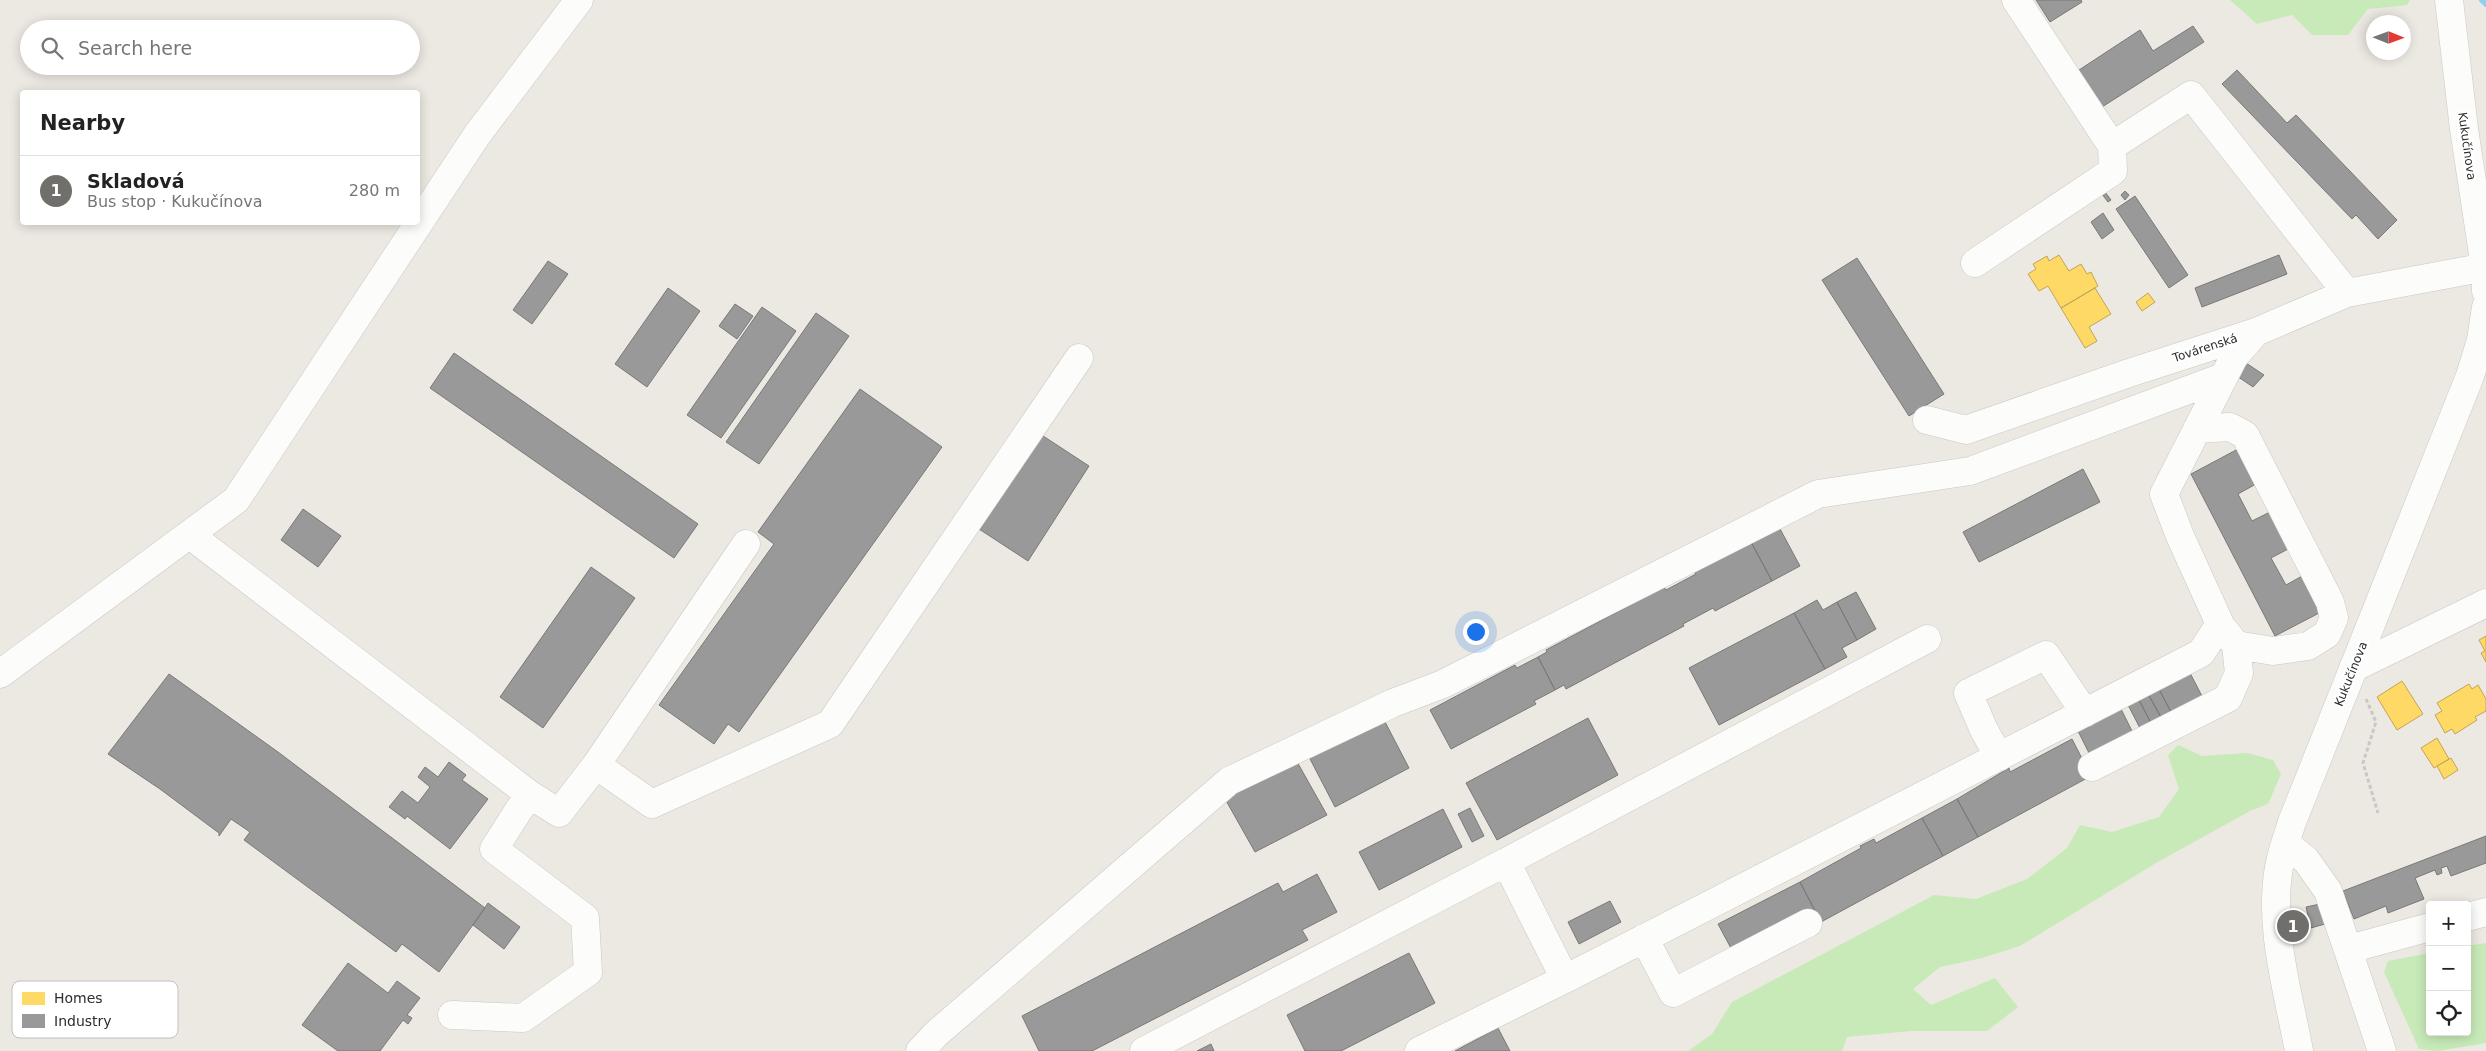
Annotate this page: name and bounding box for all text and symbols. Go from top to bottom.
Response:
north arrow [2366,15,2411,60]
search box [20,20,420,75]
icon: search [38,34,66,62]
text: Search here [78,37,192,59]
text: Nearby [40,111,125,135]
street label: Kukučínova [2455,111,2479,181]
text: Skladová [87,170,185,192]
text: 1 [50,181,62,200]
text: 280 m [349,181,400,200]
text: Bus stop · Kukučínova [87,192,263,211]
street label: Továrenská [2170,331,2239,365]
your location [1463,619,1489,645]
street label: Kukučínova [2332,640,2370,708]
map controls [2426,901,2471,1036]
button: + [2426,901,2471,946]
pin: 1 [2277,907,2309,945]
button: − [2426,946,2471,991]
legend [12,981,178,1038]
text: Homes [54,990,103,1006]
button: locate [2426,991,2471,1036]
text: Industry [54,1013,112,1029]

